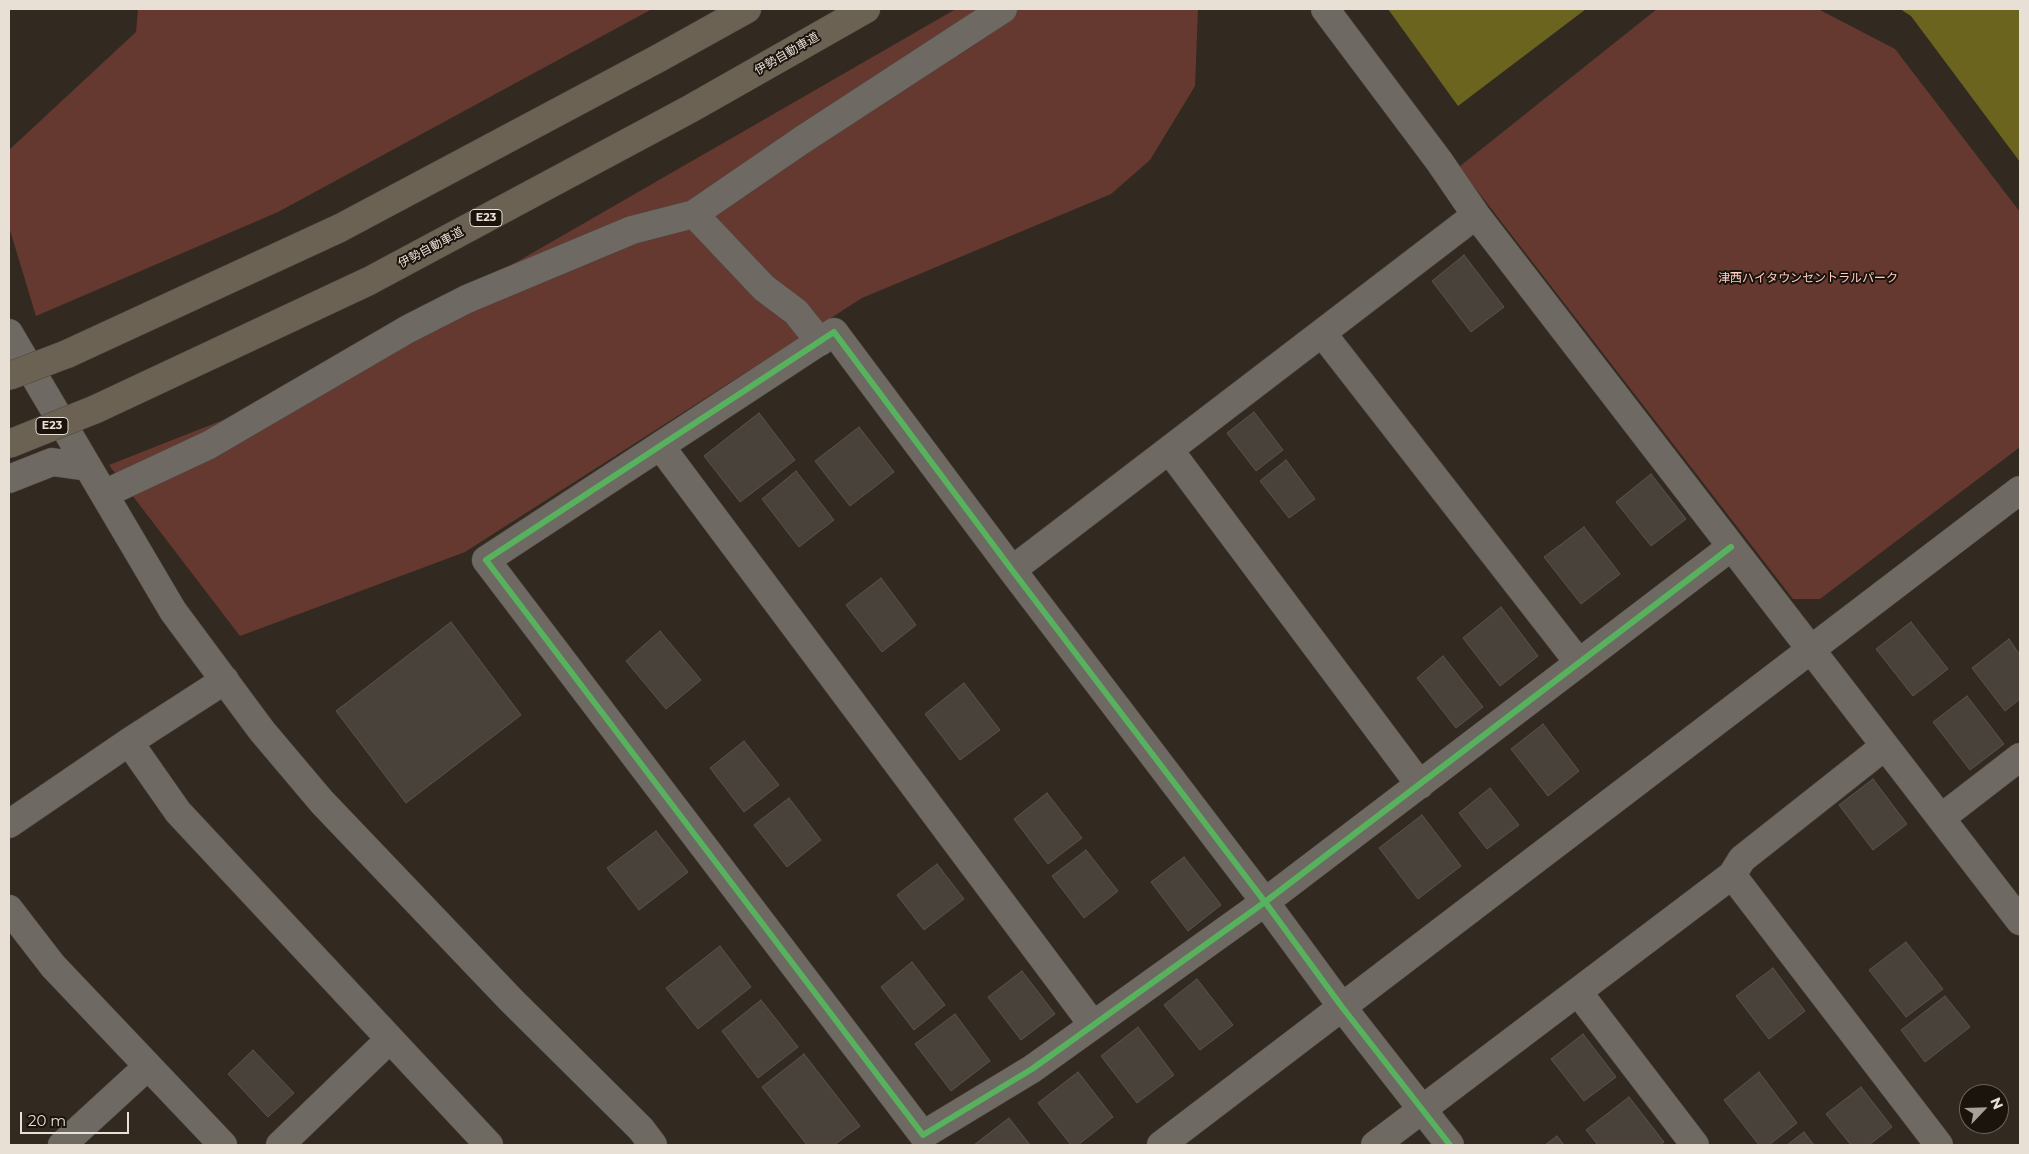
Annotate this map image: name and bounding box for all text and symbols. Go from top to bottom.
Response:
street label: 伊勢自動車道 [752,30,822,78]
road number: E23 [470,210,502,227]
street label: 伊勢自動車道 [396,225,466,271]
park label: 津西ハイタウンセントラルパーク [1718,271,1898,285]
road number: E23 [36,418,68,434]
north arrow [1959,1084,2009,1134]
text: N [1986,1094,2007,1112]
scale bar [22,1102,131,1134]
text: 20 m [28,1111,66,1130]

